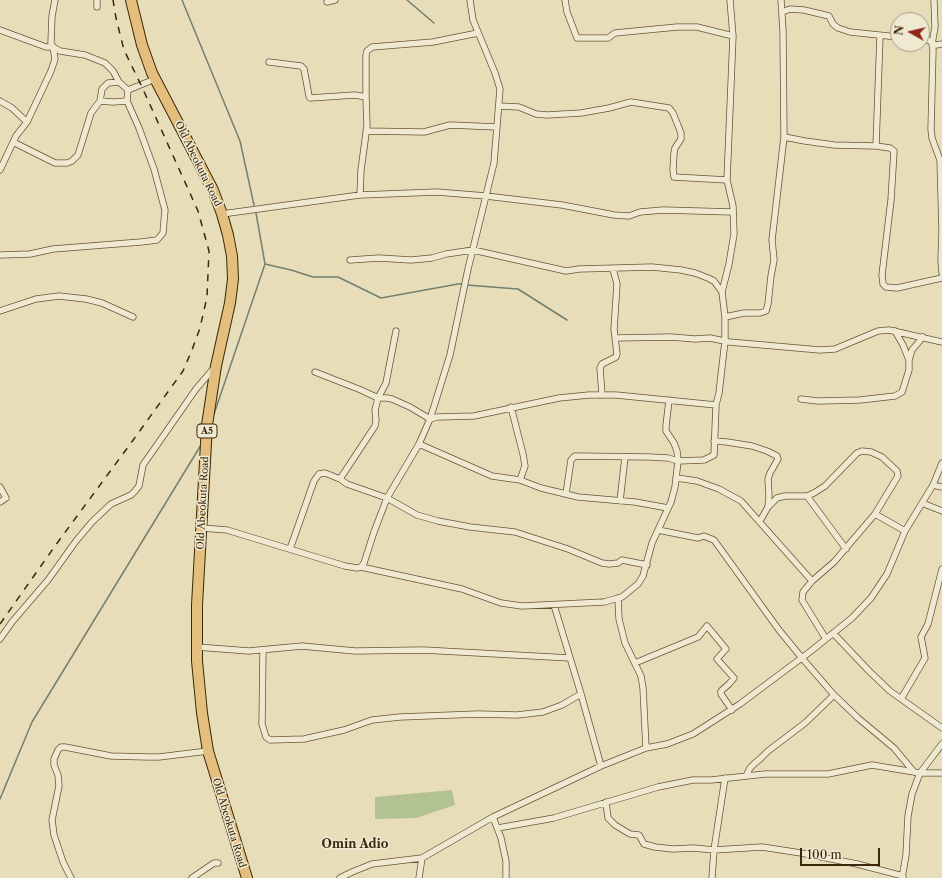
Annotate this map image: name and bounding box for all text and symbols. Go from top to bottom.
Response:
north arrow [890,12,930,52]
text: N [892,25,907,36]
street label: Old Abeokuta Road [172,119,224,209]
road number: A5 [197,424,217,438]
street label: Old Abeokuta Road [195,456,211,550]
street label: Old Abeokuta Road [210,777,248,869]
district label: Omin Adio [322,838,388,852]
scale bar [802,840,882,866]
text: 100 m [807,847,842,862]

